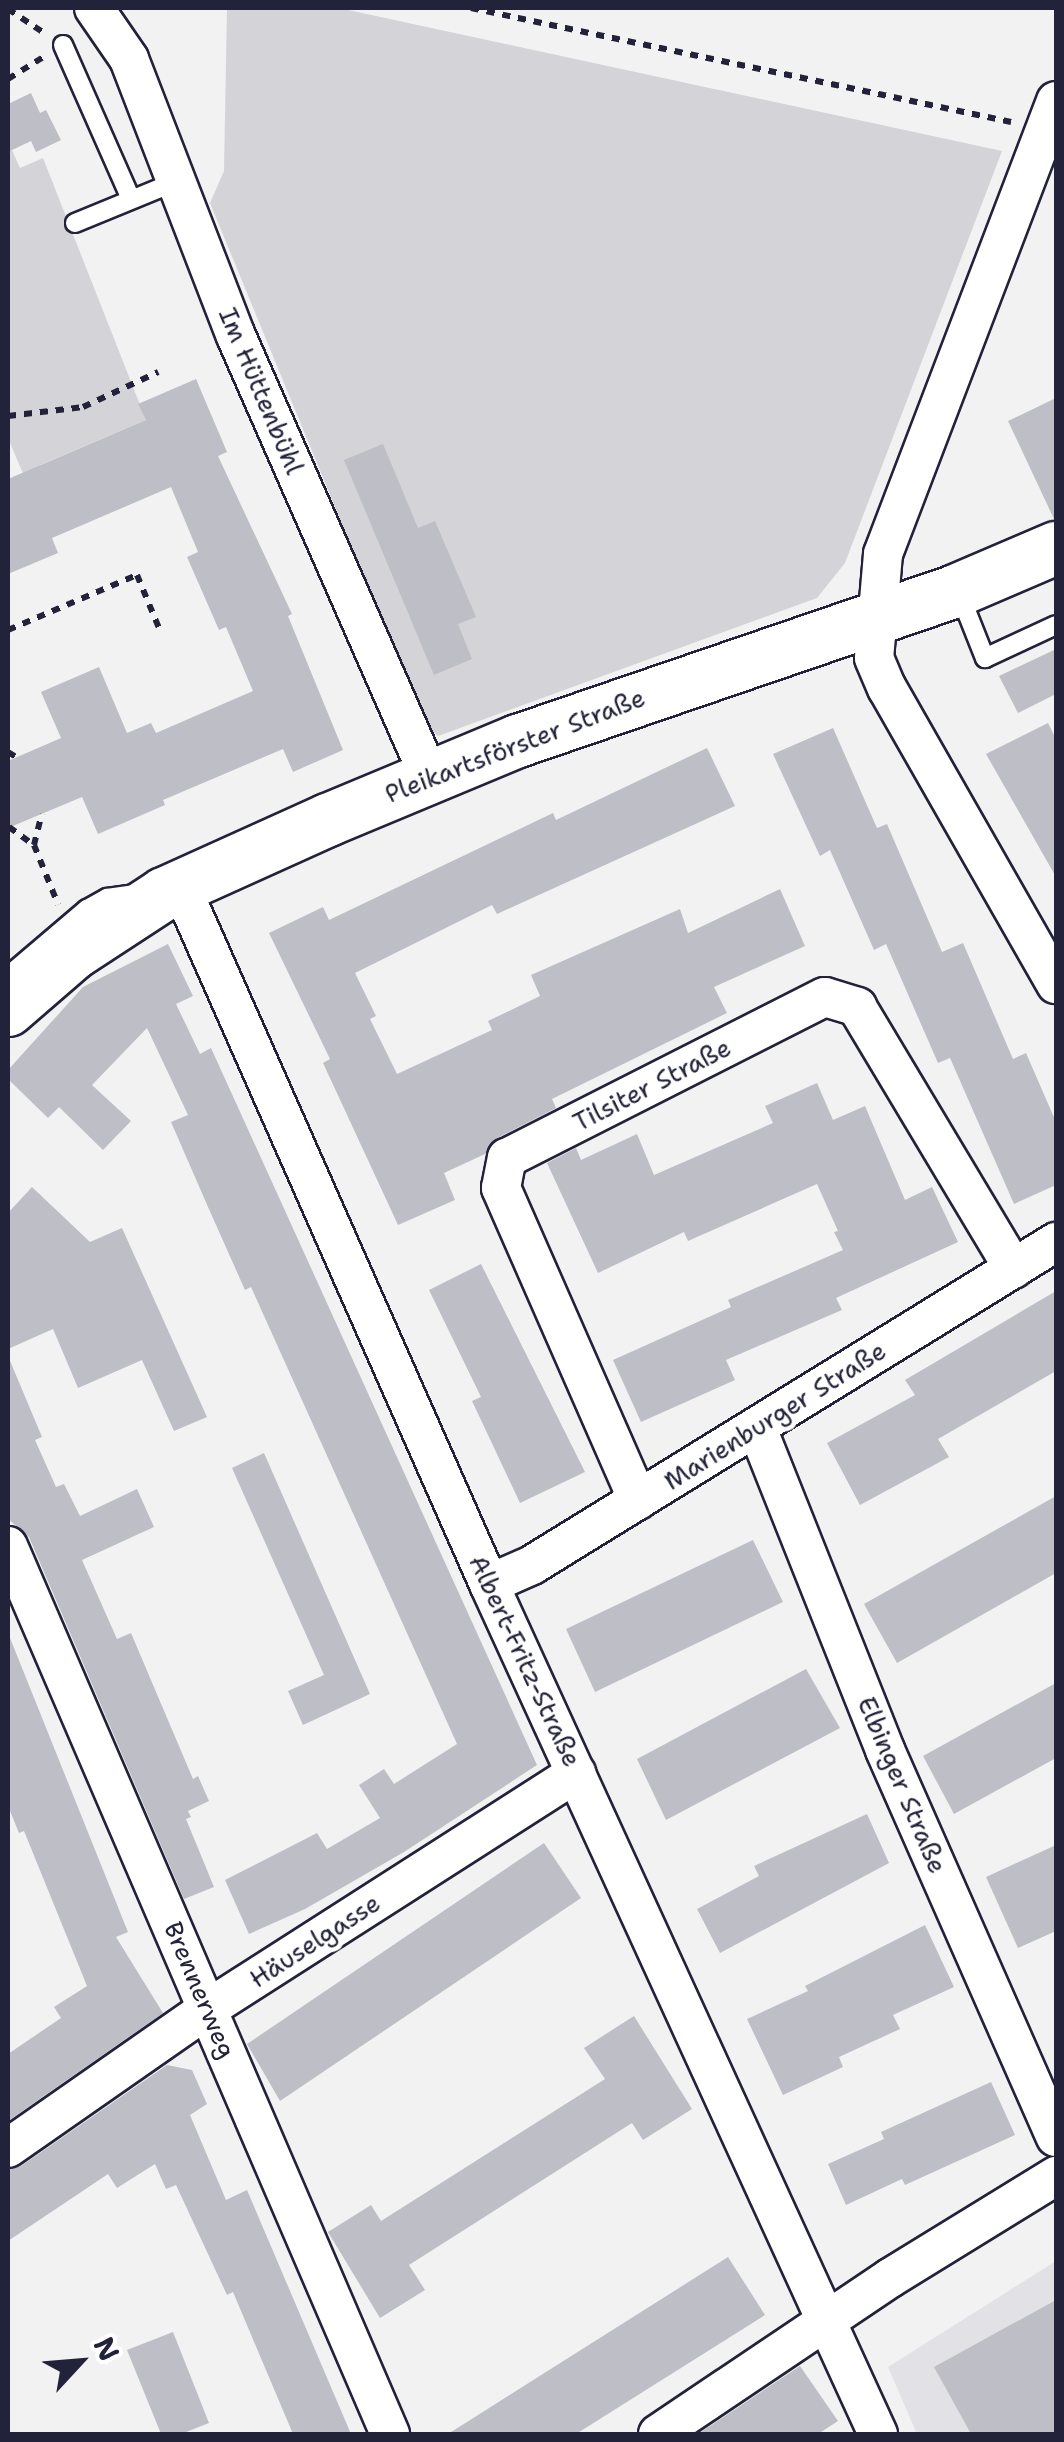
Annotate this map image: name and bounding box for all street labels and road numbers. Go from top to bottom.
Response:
street label: Im Hüttenbühl [212,303,310,479]
street label: Pleikartsförster Straße [381,683,649,809]
street label: Tilsiter Straße [568,1032,736,1138]
street label: Marienburger Straße [659,1336,891,1496]
street label: Albert-Fritz-Straße [463,1550,587,1772]
street label: Elbinger Straße [851,1692,953,1878]
street label: Häuselgasse [244,1888,386,1994]
street label: Brennerweg [158,1917,242,2063]

